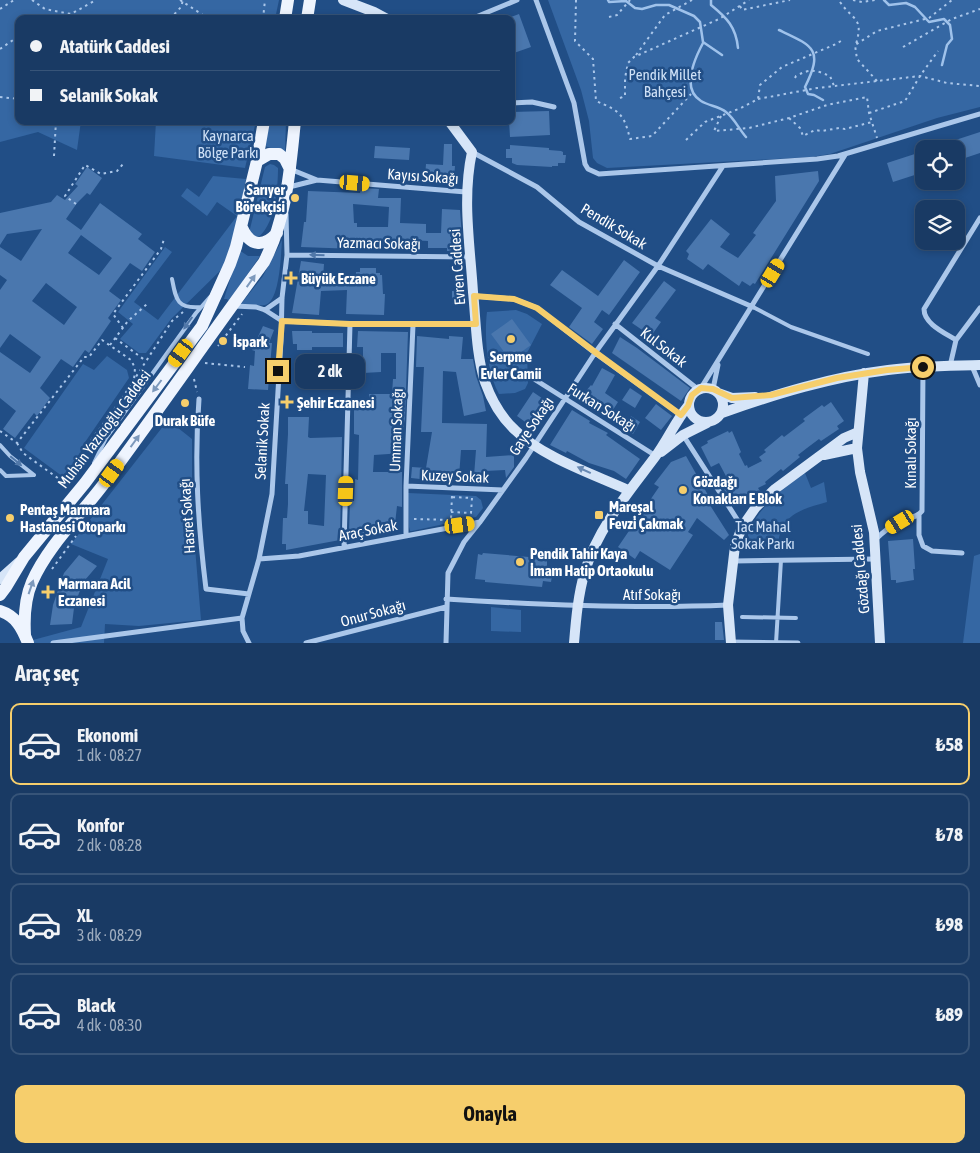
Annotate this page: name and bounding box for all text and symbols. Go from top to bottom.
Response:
text: Atatürk Caddesi [60,35,170,57]
park label: Pendik Millet Bahçesi [629,66,701,100]
text: Selanik Sokak [60,84,158,106]
park label: Kaynarca Bölge Parkı [198,127,258,161]
map controls [915,140,965,250]
button: locate [915,140,965,190]
street label: Kayısı Sokağı [387,165,459,187]
car [339,174,370,192]
place label: Sarıyer Börekçisi [236,181,286,215]
marker: Sarıyer Börekçisi [289,192,301,204]
street label: Pendik Sokak [578,200,650,253]
button: layers [915,200,965,250]
street label: Evren Caddesi [446,228,468,306]
street label: Yazmacı Sokağı [337,234,421,252]
one-way arrow [309,251,325,259]
car [758,256,787,290]
place label: Büyük Eczane [301,270,376,287]
marker: Büyük Eczane [285,272,297,284]
one-way arrow [246,274,256,288]
one-way arrow [183,316,193,330]
street label: Kul Sokak [637,324,691,371]
place label: İspark [233,333,268,350]
marker: Serpme Evler Camii [505,333,517,345]
marker: İspark [217,335,229,347]
car [166,336,195,370]
place label: Serpme Evler Camii [480,348,542,382]
callout: 2 dk [296,354,366,388]
route start [912,356,934,378]
route end [267,360,289,382]
text: 2 dk [318,362,342,380]
street label: Muhsin Yazıcıoğlu Caddesi [54,367,154,491]
one-way arrow [152,379,162,393]
street label: Furkan Sokağı [565,379,639,435]
street label: Umman Sokağı [386,388,406,472]
place label: Şehir Eczanesi [297,394,374,411]
street label: Gaye Sokağı [505,394,557,458]
marker: Şehir Eczanesi [281,396,293,408]
marker: Durak Büfe [179,397,191,409]
street label: Selanik Sokak [251,402,273,480]
place label: Durak Büfe [155,412,216,429]
street label: Kınalı Sokağı [902,417,919,489]
one-way arrow [130,435,141,448]
one-way arrow [10,455,22,467]
car [97,456,126,490]
street label: Kuzey Sokak [421,466,490,486]
one-way arrow [577,466,591,474]
place label: Gözdağı Konakları E Blok [693,473,782,507]
car [337,476,354,506]
street label: Hasret Sokağı [176,478,198,554]
marker: Gözdağı Konakları E Blok [677,484,689,496]
place label: Mareşal Fevzi̇ Çakmak [609,498,684,532]
place label: Pentaş Marmara Hastanesi Otoparkı [20,501,126,535]
car [883,508,916,536]
marker: Mareşal Fevzi̇ Çakmak [593,509,605,521]
marker: Pentaş Marmara Hastanesi Otoparkı [4,512,16,524]
car [444,515,475,535]
street label: Araç Sokak [337,516,399,544]
park label: Tac Mahal Sokak Parkı [731,518,795,552]
street label: Gözdağı Caddesi [848,524,872,614]
place label: Pendik Tahir Kaya İmam Hatip Ortaokulu [530,545,654,579]
marker: Pendik Tahir Kaya İmam Hatip Ortaokulu [514,556,526,568]
place label: Marmara Acil Eczanesi [58,575,132,609]
one-way arrow [28,579,35,594]
marker: Marmara Acil Eczanesi [42,586,54,598]
street label: Atıf Sokağı [623,586,681,603]
street label: Onur Sokağı [339,596,407,630]
text: Araç seç [15,660,79,686]
icon: car [17,722,62,767]
text: Ekonomi [77,724,138,746]
text: ₺58 [936,733,963,755]
text: 1 dk · 08:27 [77,746,142,764]
icon: car [17,812,62,857]
text: Konfor [77,814,124,836]
text: ₺78 [936,823,963,845]
text: 2 dk · 08:28 [77,836,142,854]
icon: car [17,902,62,947]
text: XL [77,904,93,926]
text: ₺98 [936,913,963,935]
text: 3 dk · 08:29 [77,926,142,944]
icon: car [17,992,62,1037]
text: Black [77,994,115,1016]
text: ₺89 [936,1003,963,1025]
text: 4 dk · 08:30 [77,1016,142,1034]
button: Onayla [15,1085,965,1143]

